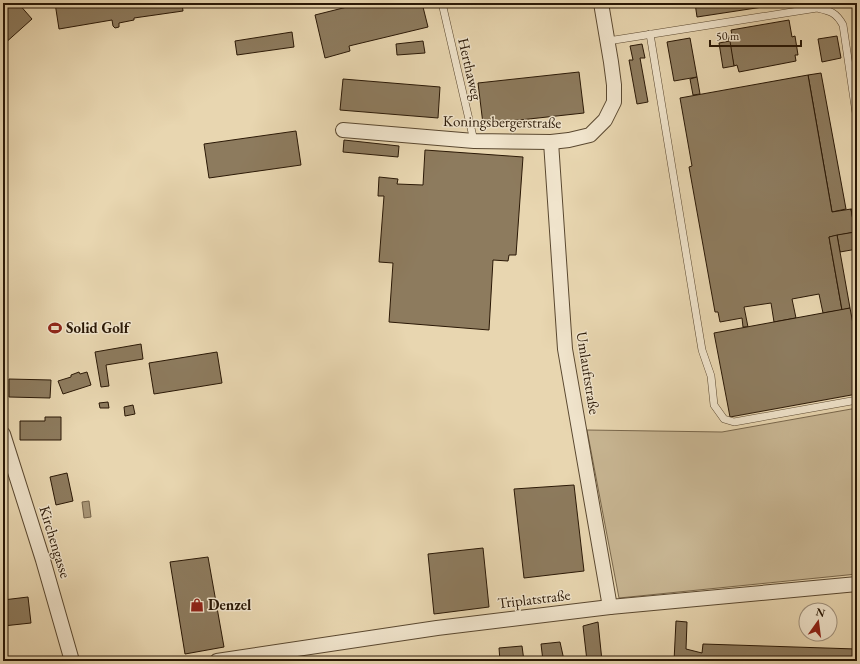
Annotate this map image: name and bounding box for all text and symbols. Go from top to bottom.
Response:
scale bar [710,22,801,48]
text: 50 m [716,28,740,44]
street label: Herthaweg [454,36,487,102]
street label: Koningsbergerstraße [443,111,562,132]
place label: Solid Golf [66,318,132,337]
sports icon: Solid Golf [47,320,63,336]
street label: Umlauftstraße [573,330,604,416]
street label: Kirchengasse [35,503,76,580]
street label: Triplatstraße [497,585,571,612]
place label: Denzel [208,595,252,614]
shop icon: Denzel [189,597,205,613]
north arrow [798,602,838,642]
text: N [814,604,827,620]

